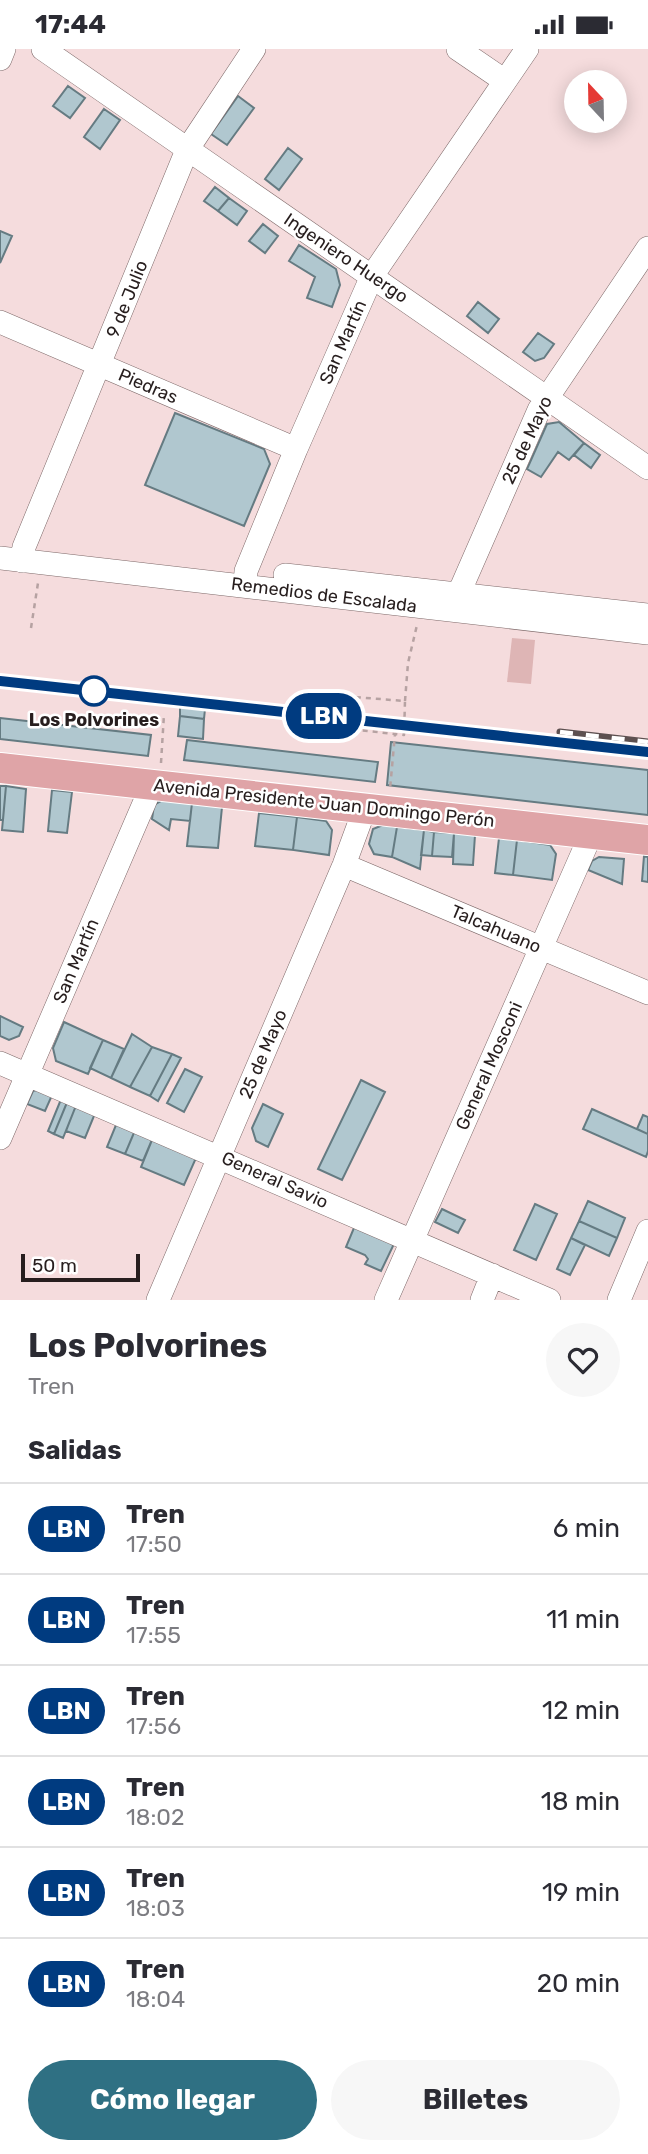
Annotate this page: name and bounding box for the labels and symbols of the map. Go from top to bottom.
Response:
north arrow [564,70,626,133]
street label: Ingeniero Huergo [280,208,412,308]
street label: 9 de Julio [102,257,152,341]
street label: San Martín [315,296,371,388]
street label: Piedras [115,364,181,408]
street label: 25 de Mayo [497,392,557,488]
street label: Remedios de Escalada [230,573,418,617]
marker: Los Polvorines [79,676,109,706]
line badge: LBN [284,693,364,739]
place label: Los Polvorines [29,709,159,731]
street label: Avenida Presidente Juan Domingo Perón [152,774,496,832]
street label: Talcahuano [448,900,544,958]
street label: San Martín [48,915,104,1007]
street label: General Mosconi [451,998,527,1134]
street label: 25 de Mayo [234,1006,292,1102]
street label: General Savio [218,1147,332,1213]
scale bar [21,1251,140,1283]

